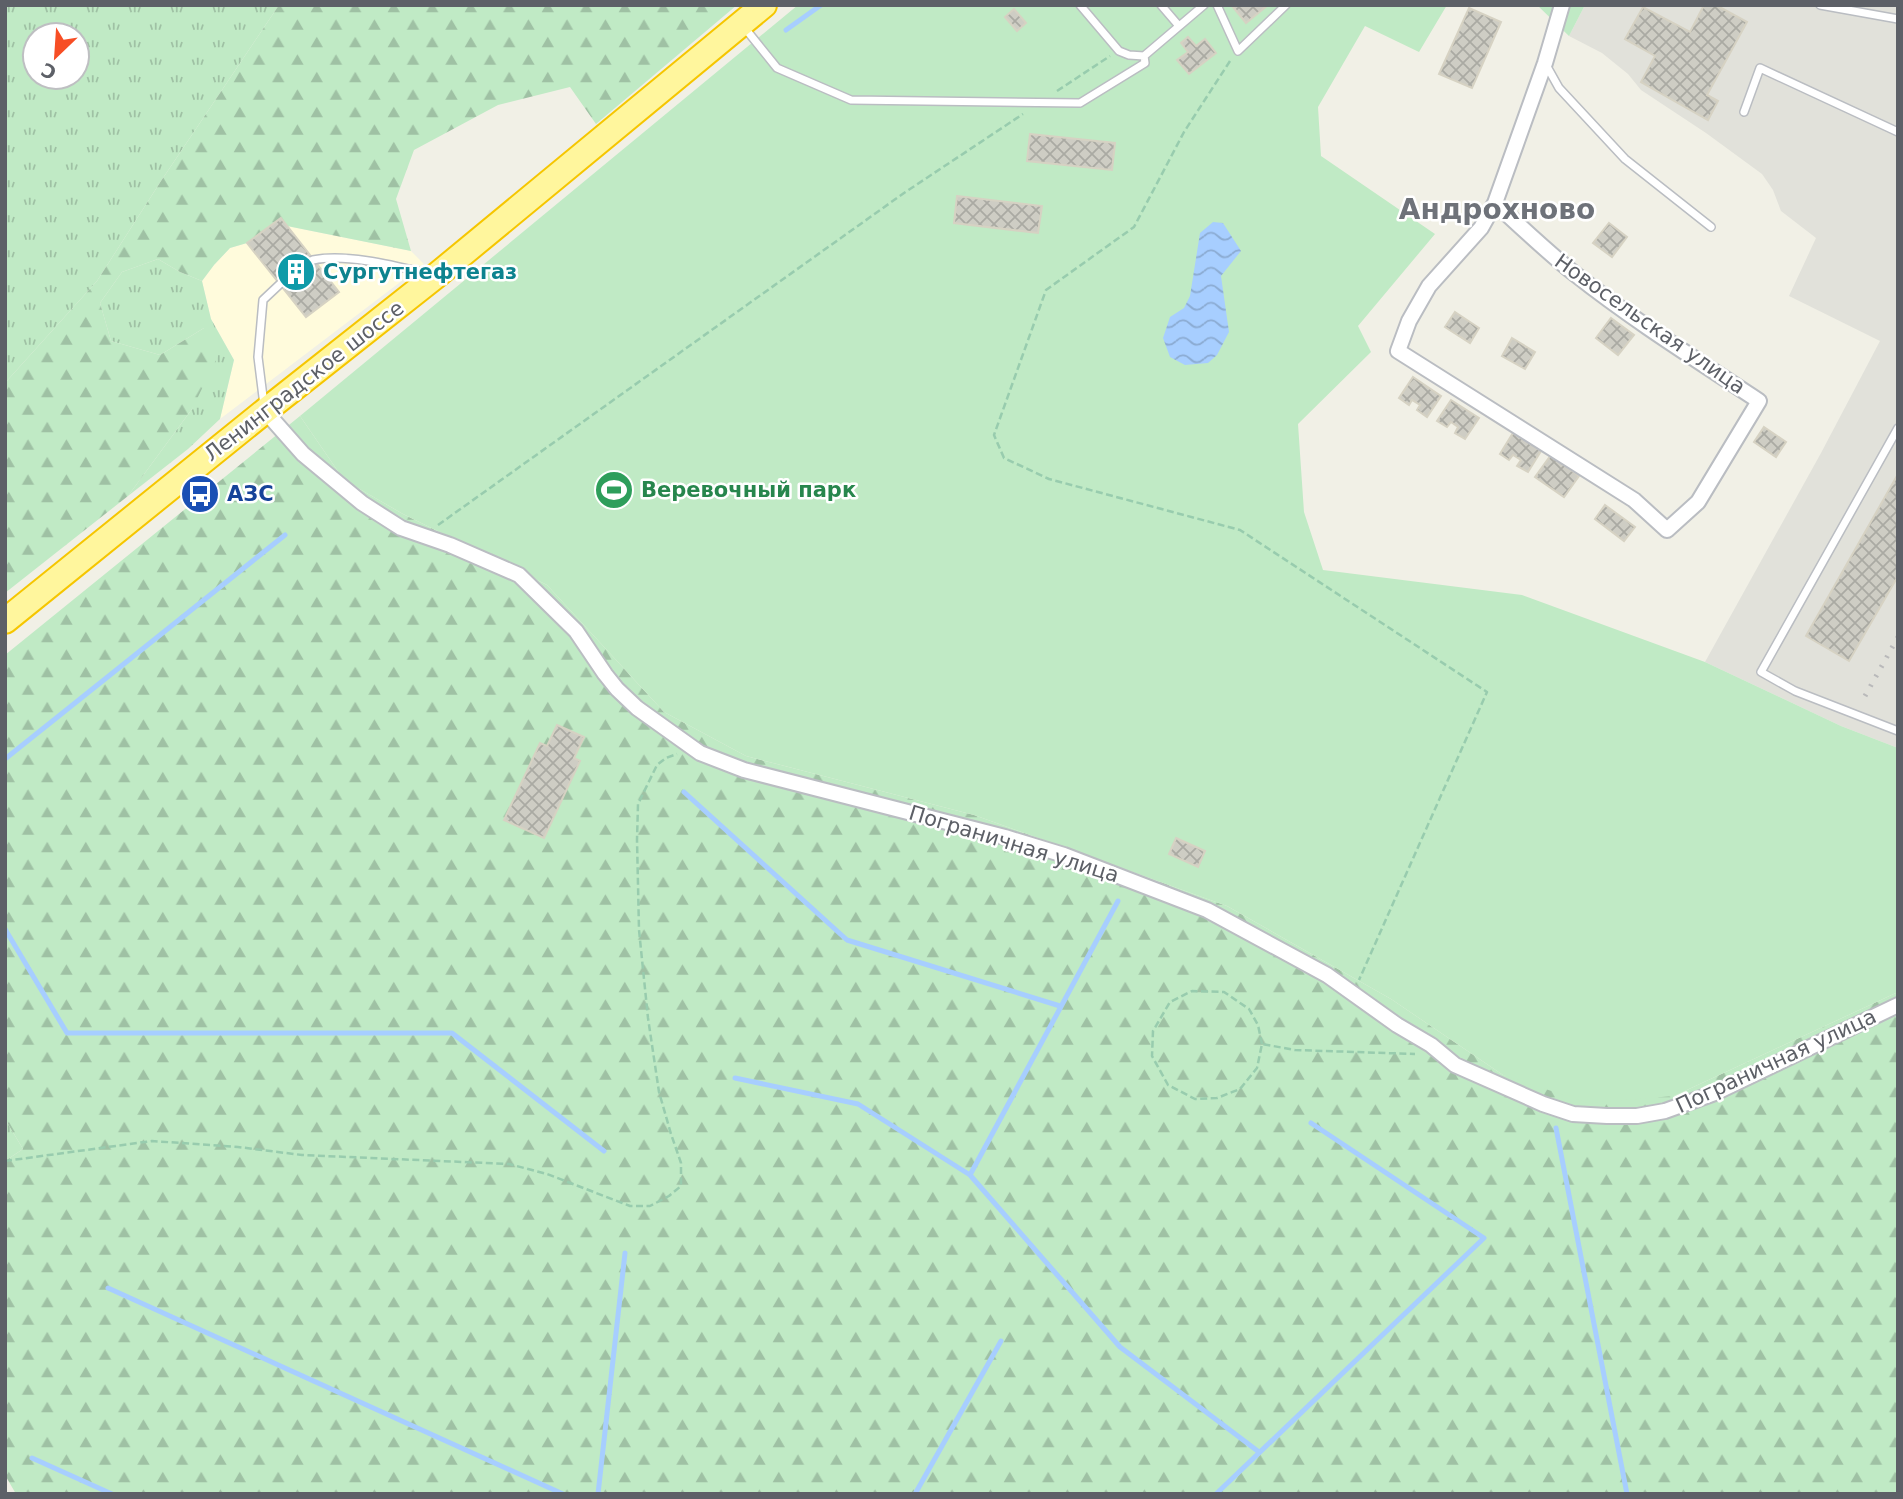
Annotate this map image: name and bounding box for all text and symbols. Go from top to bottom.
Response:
north arrow [21,21,91,91]
text: С [38,58,60,84]
district label: Андрохново [1399,193,1595,226]
street label: Новосельская улица [1550,249,1750,399]
building icon: Сургутнефтегаз [275,251,317,293]
place label: Сургутнефтегаз [323,260,517,284]
street label: Ленинградское шоссе [200,296,408,466]
sports icon: Веревочный парк [593,469,635,511]
bus stop icon: АЗС [179,473,221,515]
place label: Веревочный парк [641,478,856,502]
place label: АЗС [227,482,274,506]
street label: Пограничная улица [906,801,1122,887]
street label: Пограничная улица [1672,1004,1880,1118]

